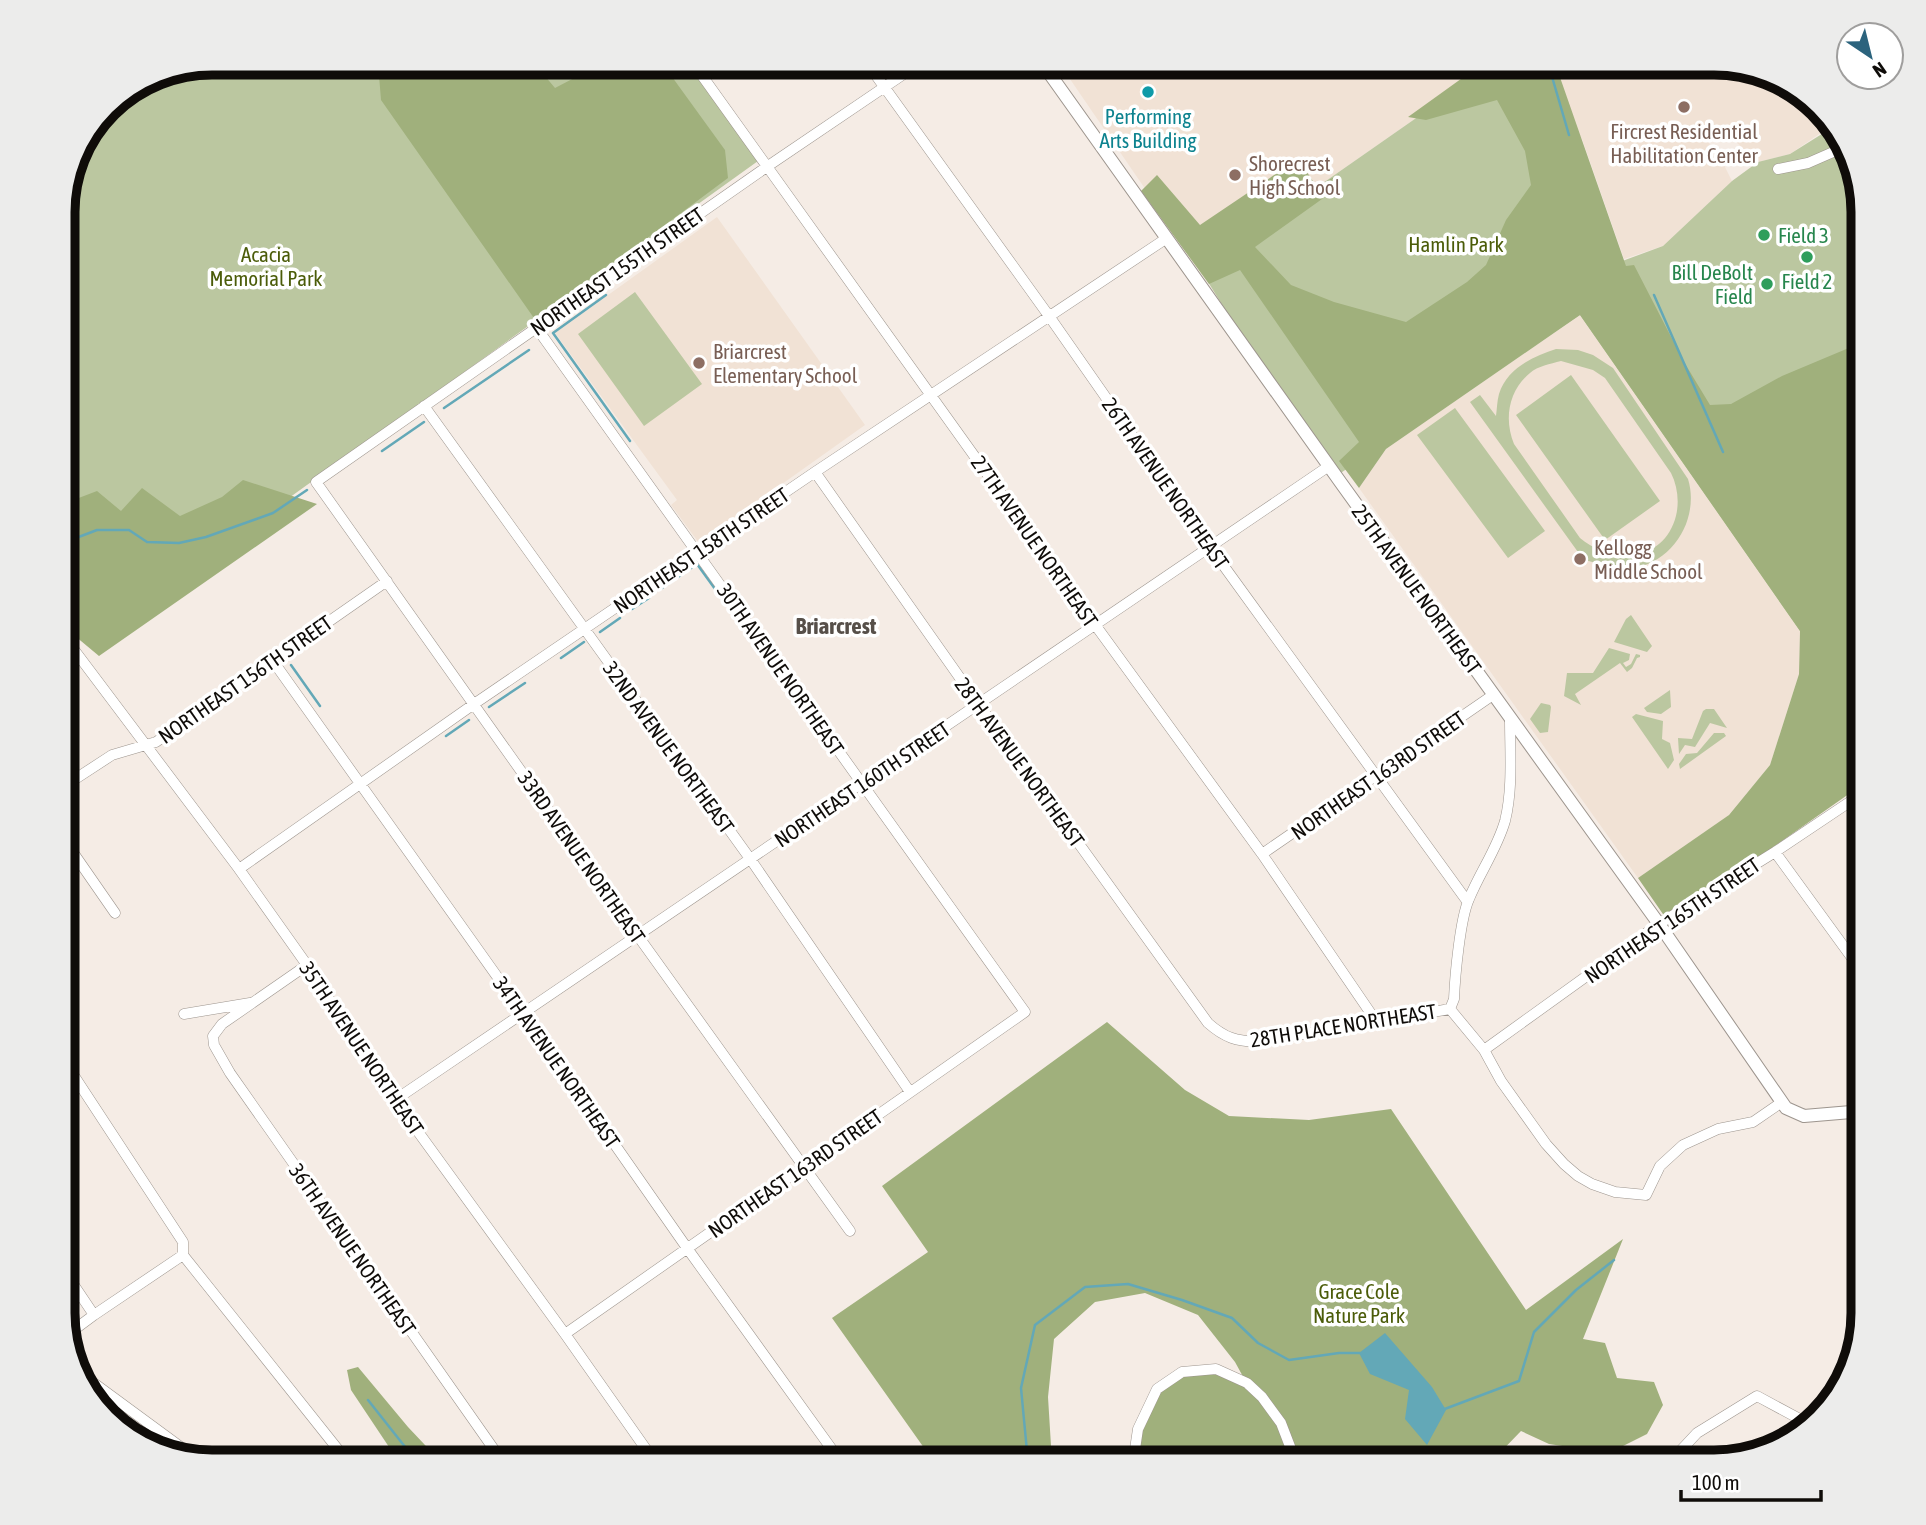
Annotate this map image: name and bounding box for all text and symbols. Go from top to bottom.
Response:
north arrow [1835,21,1905,91]
text: N [1869,58,1891,82]
marker: Performing Arts Building [1140,84,1156,100]
marker: Fircrest Residential Habilitation Center [1676,99,1692,115]
place label: Performing Arts Building [1100,104,1196,152]
place label: Fircrest Residential Habilitation Center [1610,119,1759,167]
place label: Shorecrest High School [1249,151,1341,199]
marker: Shorecrest High School [1227,167,1243,183]
street label: NORTHEAST 155TH STREET [526,202,708,340]
place label: Field 3 [1778,223,1829,247]
marker: Field 3 [1756,227,1772,243]
park label: Hamlin Park [1408,232,1504,256]
park label: Acacia Memorial Park [210,242,322,290]
marker: Field 2 [1799,249,1815,265]
place label: Bill DeBolt Field [1671,260,1753,308]
place label: Field 2 [1782,269,1832,293]
marker: Bill DeBolt Field [1759,276,1775,292]
place label: Briarcrest Elementary School [713,339,858,387]
marker: Briarcrest Elementary School [691,355,707,371]
street label: 26TH AVENUE NORTHEAST [1098,393,1234,573]
street label: 27TH AVENUE NORTHEAST [967,451,1103,631]
street label: NORTHEAST 158TH STREET [609,482,793,618]
street label: 25TH AVENUE NORTHEAST [1347,500,1487,678]
place label: Kellogg Middle School [1594,535,1703,583]
marker: Kellogg Middle School [1572,551,1588,567]
street label: 30TH AVENUE NORTHEAST [713,579,849,759]
street label: NORTHEAST 156TH STREET [154,610,336,748]
district label: Briarcrest [796,613,877,639]
street label: 32ND AVENUE NORTHEAST [599,656,739,838]
street label: 28TH AVENUE NORTHEAST [950,673,1090,851]
street label: NORTHEAST 163RD STREET [1286,706,1470,844]
street label: NORTHEAST 160TH STREET [770,716,954,852]
street label: 33RD AVENUE NORTHEAST [514,766,650,948]
street label: NORTHEAST 165TH STREET [1580,852,1764,988]
street label: 35TH AVENUE NORTHEAST [295,957,429,1139]
street label: 34TH AVENUE NORTHEAST [489,972,625,1152]
street label: 28TH PLACE NORTHEAST [1248,998,1438,1052]
street label: NORTHEAST 163RD STREET [703,1104,887,1242]
street label: 36TH AVENUE NORTHEAST [285,1159,421,1339]
park label: Grace Cole Nature Park [1313,1279,1405,1327]
scale bar [1681,1458,1821,1502]
text: 100 m [1692,1470,1740,1494]

